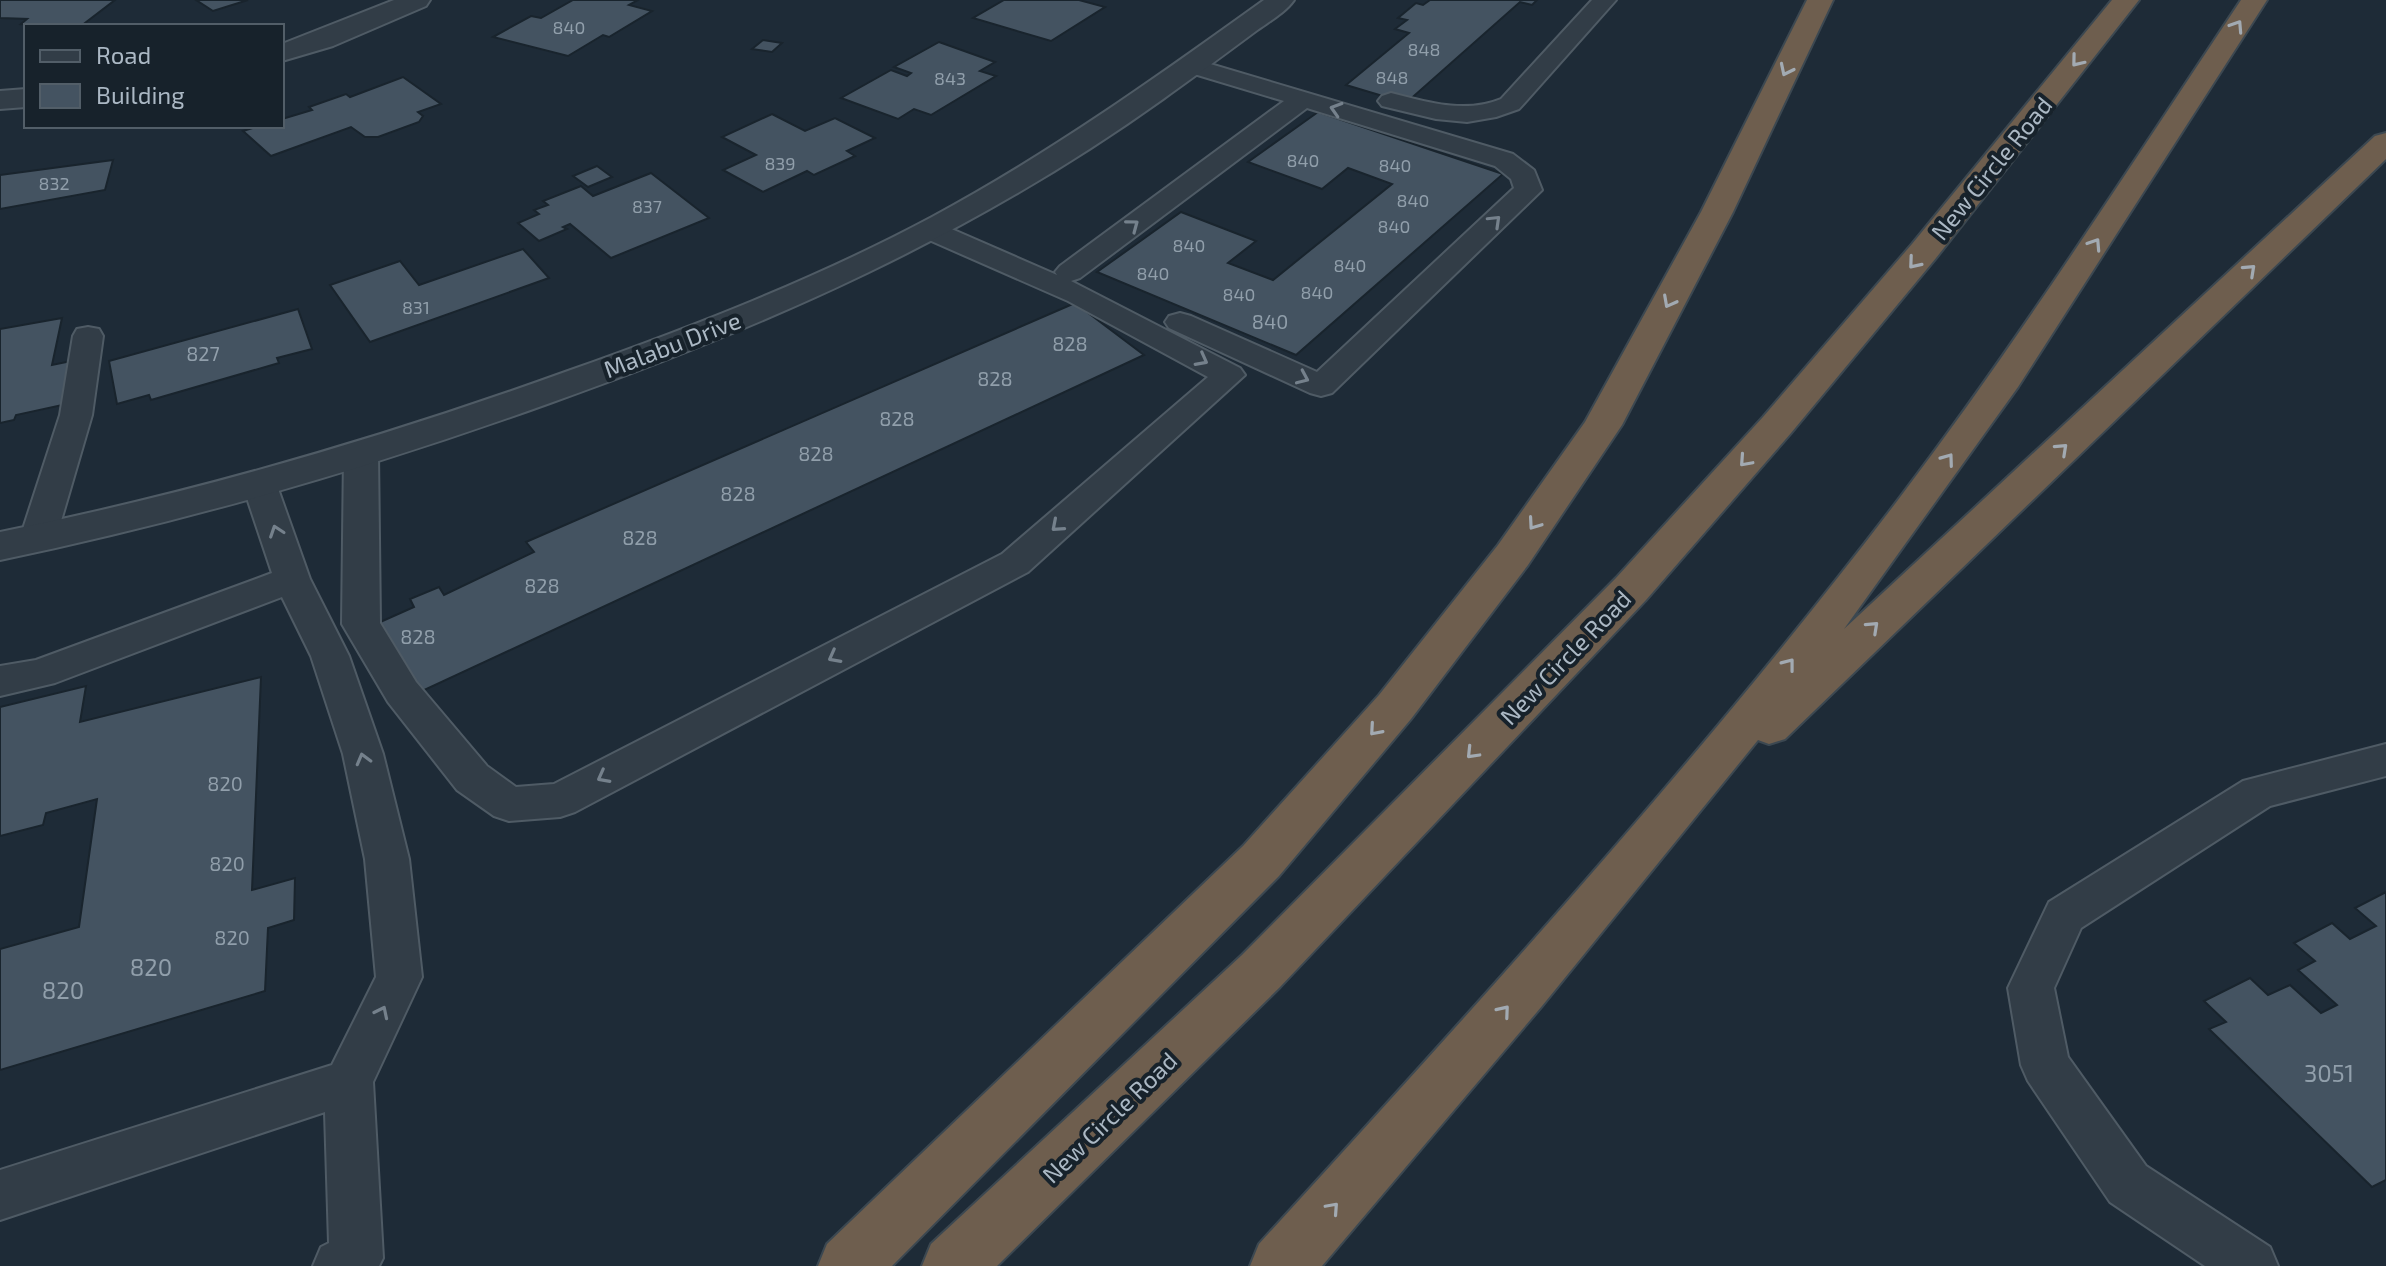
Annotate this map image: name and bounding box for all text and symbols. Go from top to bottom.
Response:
house number: 840 [553,16,585,38]
one-way arrow [2227,21,2242,35]
legend [24,24,284,128]
house number: 848 [1408,38,1440,60]
text: Road [96,40,151,69]
one-way arrow [2072,52,2087,66]
one-way arrow [1780,62,1796,77]
house number: 848 [1376,66,1408,88]
house number: 843 [934,67,966,89]
text: Building [96,80,185,109]
street label: New Circle Road [1924,91,2058,245]
one-way arrow [1330,101,1344,118]
house number: 840 [1287,149,1319,171]
house number: 839 [764,152,796,174]
house number: 840 [1379,154,1411,176]
house number: 832 [38,172,70,194]
house number: 840 [1397,189,1429,211]
house number: 837 [632,195,662,217]
house number: 840 [1378,215,1410,237]
one-way arrow [1486,215,1500,230]
one-way arrow [1124,221,1138,235]
house number: 840 [1173,234,1205,256]
one-way arrow [2086,239,2101,253]
house number: 840 [1334,254,1366,276]
one-way arrow [1909,254,1924,269]
house number: 840 [1137,262,1169,284]
one-way arrow [2241,265,2256,279]
house number: 840 [1301,281,1333,303]
house number: 840 [1223,283,1255,305]
one-way arrow [1663,294,1678,309]
house number: 831 [402,296,430,318]
street label: Malabu Drive [599,305,745,383]
house number: 840 [1252,309,1288,333]
house number: 828 [1052,331,1088,355]
house number: 827 [186,341,220,365]
one-way arrow [1194,351,1208,366]
house number: 828 [977,366,1013,390]
one-way arrow [1295,368,1309,384]
house number: 828 [879,406,915,430]
house number: 828 [798,441,834,465]
one-way arrow [2053,443,2067,458]
one-way arrow [1740,452,1755,467]
one-way arrow [1939,453,1953,467]
house number: 828 [720,481,756,505]
one-way arrow [1051,516,1066,531]
one-way arrow [1529,516,1544,530]
one-way arrow [269,525,285,539]
house number: 828 [622,525,658,549]
house number: 828 [524,573,560,597]
street label: New Circle Road [1494,584,1636,730]
one-way arrow [1864,622,1878,637]
house number: 828 [400,624,436,648]
one-way arrow [828,648,842,663]
one-way arrow [1779,659,1794,673]
one-way arrow [1370,720,1385,735]
one-way arrow [1467,744,1481,758]
one-way arrow [356,753,373,766]
one-way arrow [597,768,612,783]
house number: 820 [207,771,243,795]
house number: 820 [209,851,245,875]
house number: 820 [214,925,250,949]
house number: 820 [130,952,172,981]
house number: 820 [42,975,84,1004]
one-way arrow [372,1006,388,1020]
one-way arrow [1494,1006,1509,1021]
street label: New Circle Road [1036,1046,1182,1188]
house number: 3051 [2304,1058,2354,1087]
one-way arrow [1323,1202,1338,1217]

